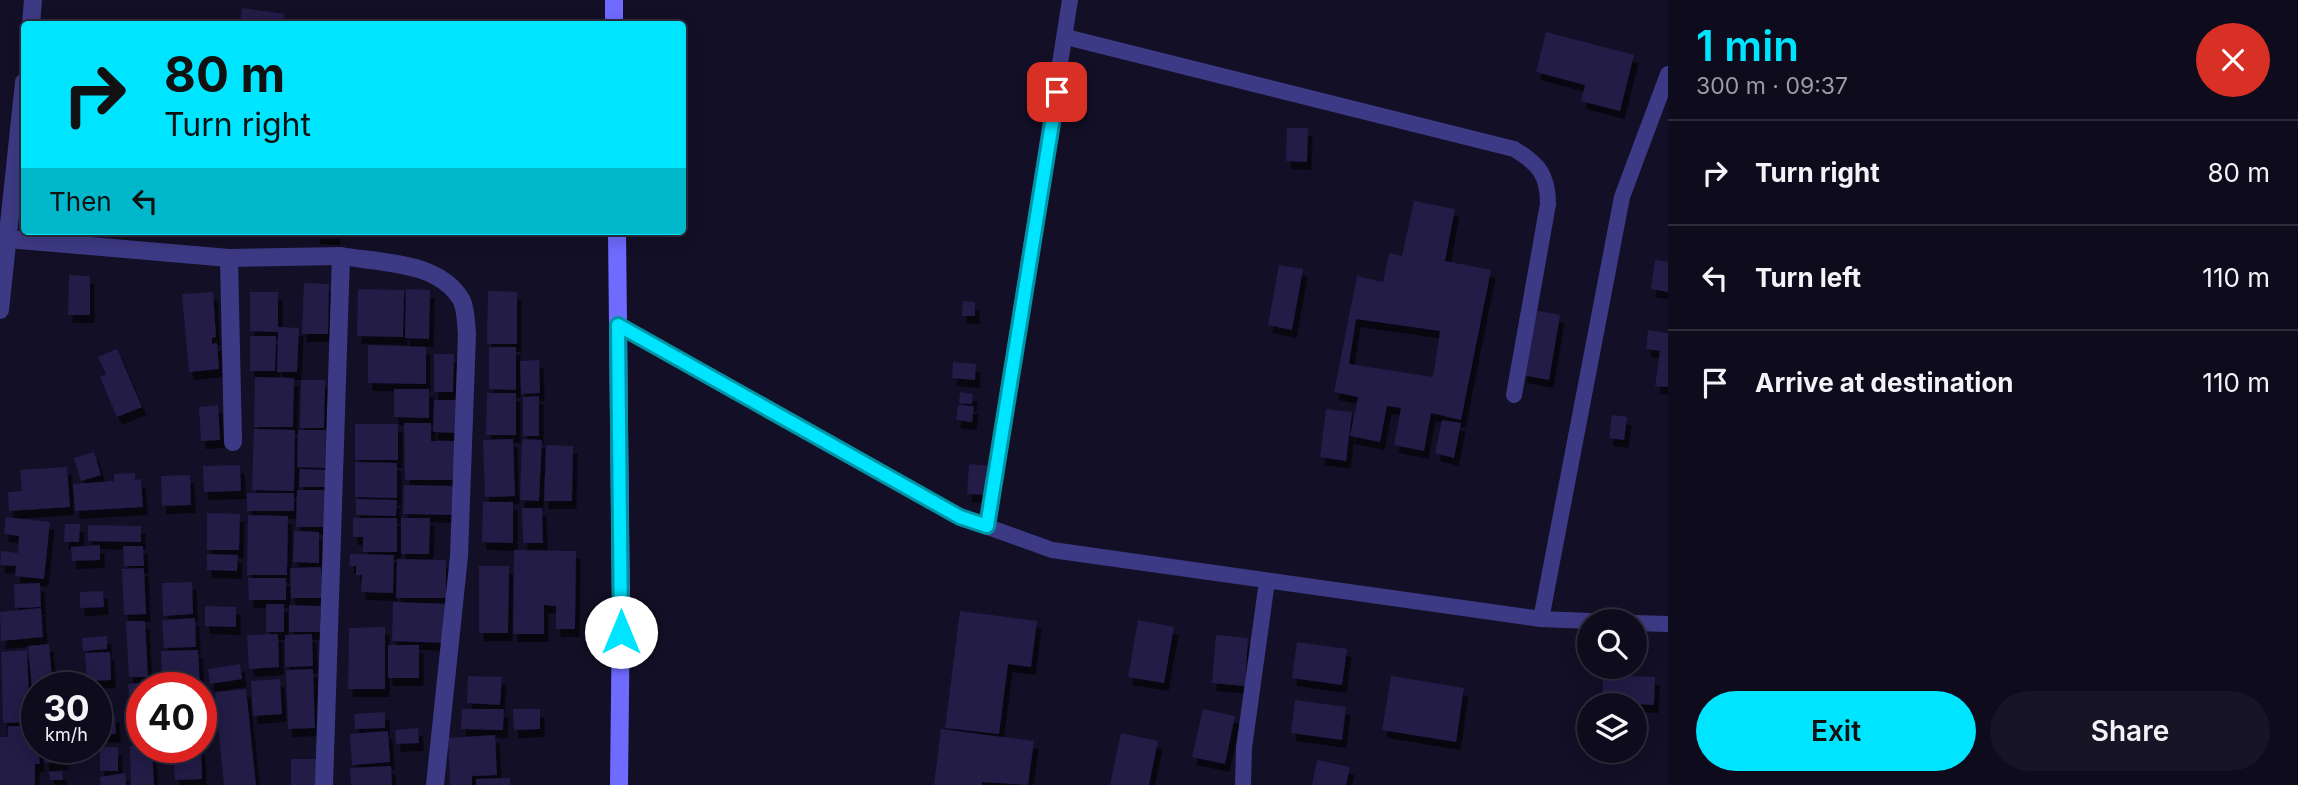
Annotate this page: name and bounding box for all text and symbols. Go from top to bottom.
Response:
text: 1 min [1696,20,1799,71]
button: close [2196,23,2270,97]
text: 80 m [164,45,285,104]
icon: right [49,49,140,140]
pin [1027,62,1087,122]
text: 300 m · 09:37 [1696,72,1848,100]
icon: arrive [1038,73,1076,111]
text: Turn right [164,105,311,144]
icon: right [1696,154,1734,192]
text: Turn right [1755,157,1880,188]
text: 80 m [2207,157,2270,188]
icon: left [126,182,164,220]
text: Then [49,186,112,217]
icon: left [1696,259,1734,297]
text: Turn left [1755,262,1861,293]
text: 110 m [2202,262,2270,293]
icon: arrive [1696,364,1734,402]
text: Arrive at destination [1755,367,2014,398]
text: 110 m [2202,367,2270,398]
position arrow [584,595,658,669]
map controls [1577,609,1647,763]
button: search [1577,609,1647,679]
speed limit sign: 40 [126,672,217,763]
text: 30 [43,687,90,729]
button: Exit [1696,691,1976,771]
button: Share [1990,691,2270,771]
button: layers [1577,693,1647,763]
text: km/h [45,724,88,745]

